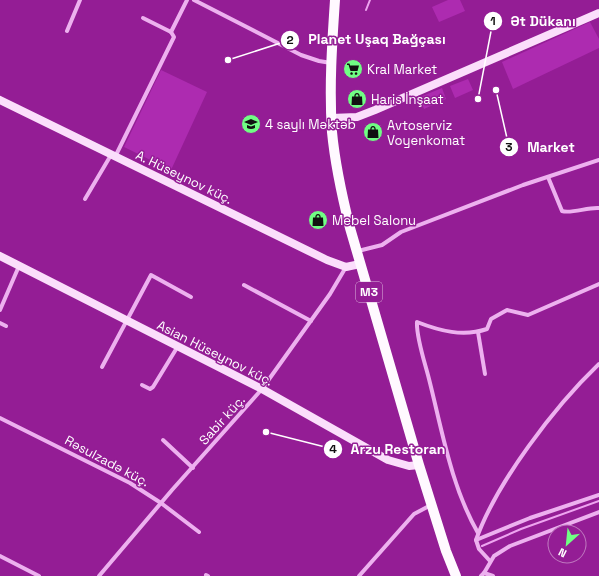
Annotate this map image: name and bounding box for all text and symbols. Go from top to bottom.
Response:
callout: Ət Dükanı [483,8,584,34]
text: Ət Dükanı [510,12,576,30]
text: 1 [490,13,496,29]
callout: Planet Uşaq Bağçası [280,27,454,53]
text: Planet Uşaq Bağçası [308,30,446,48]
text: 2 [286,32,294,48]
supermarket icon: Kral Market [342,58,364,80]
place label: Kral Market [367,61,437,78]
shop icon: Haris İnşaat [346,88,368,110]
place label: Haris İnşaat [371,91,444,108]
school or university icon: 4 saylı Məktəb [240,113,262,135]
place label: 4 saylı Məktəb [265,116,356,133]
place label: Avtoserviz Voyenkomat [387,117,465,149]
shop icon: Avtoserviz Voyenkomat [362,121,384,143]
callout: Market [499,134,583,160]
text: Market [527,138,575,156]
text: 3 [505,139,513,155]
street label: A. Hüseynov küç. [133,146,235,208]
shop icon: Mebel Salonu [307,209,329,231]
place label: Mebel Salonu [332,212,416,229]
road number: M3 [356,282,382,302]
street label: Asian Hüseynov küç. [154,316,276,390]
street label: Sabir küç. [195,392,249,448]
street label: Rəsulzadə küç. [62,432,152,490]
callout: Arzu Restoran [323,436,453,462]
text: Arzu Restoran [351,440,445,458]
text: 4 [329,441,337,457]
north arrow [547,524,587,564]
text: N [556,545,569,561]

